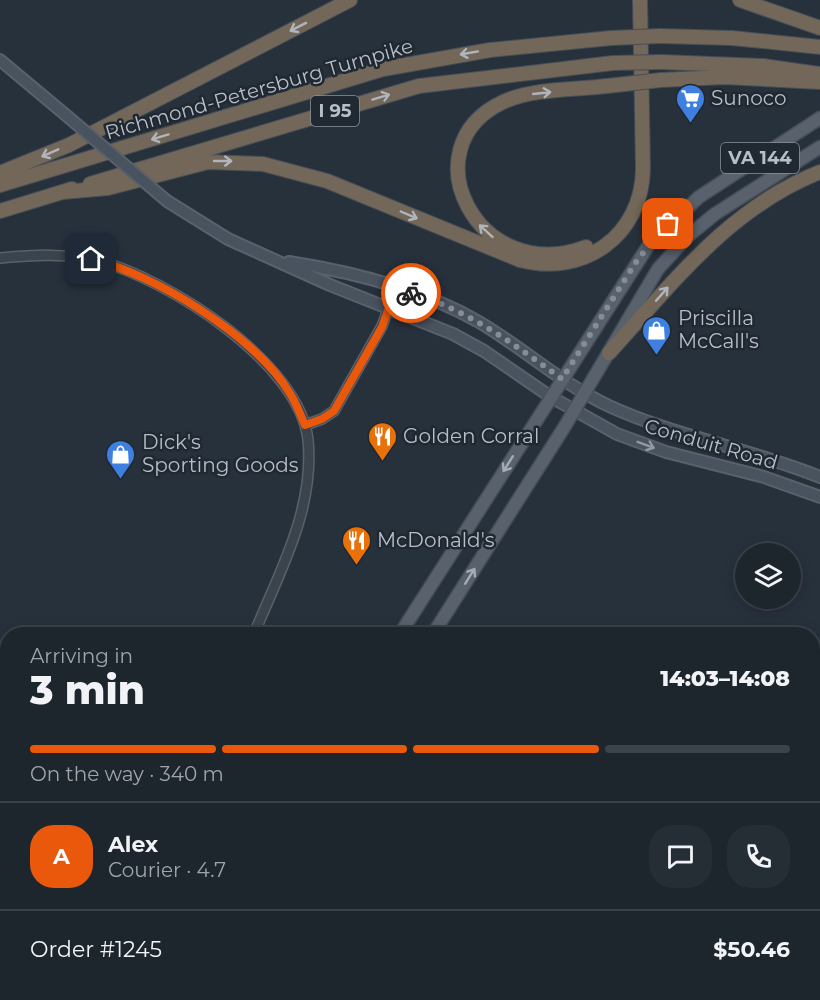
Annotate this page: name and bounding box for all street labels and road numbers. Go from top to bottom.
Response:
street label: Richmond-Petersburg Turnpike [102,34,416,144]
road number: I 95 [311,96,359,126]
road number: VA 144 [721,143,799,173]
street label: Conduit Road [642,413,780,475]

